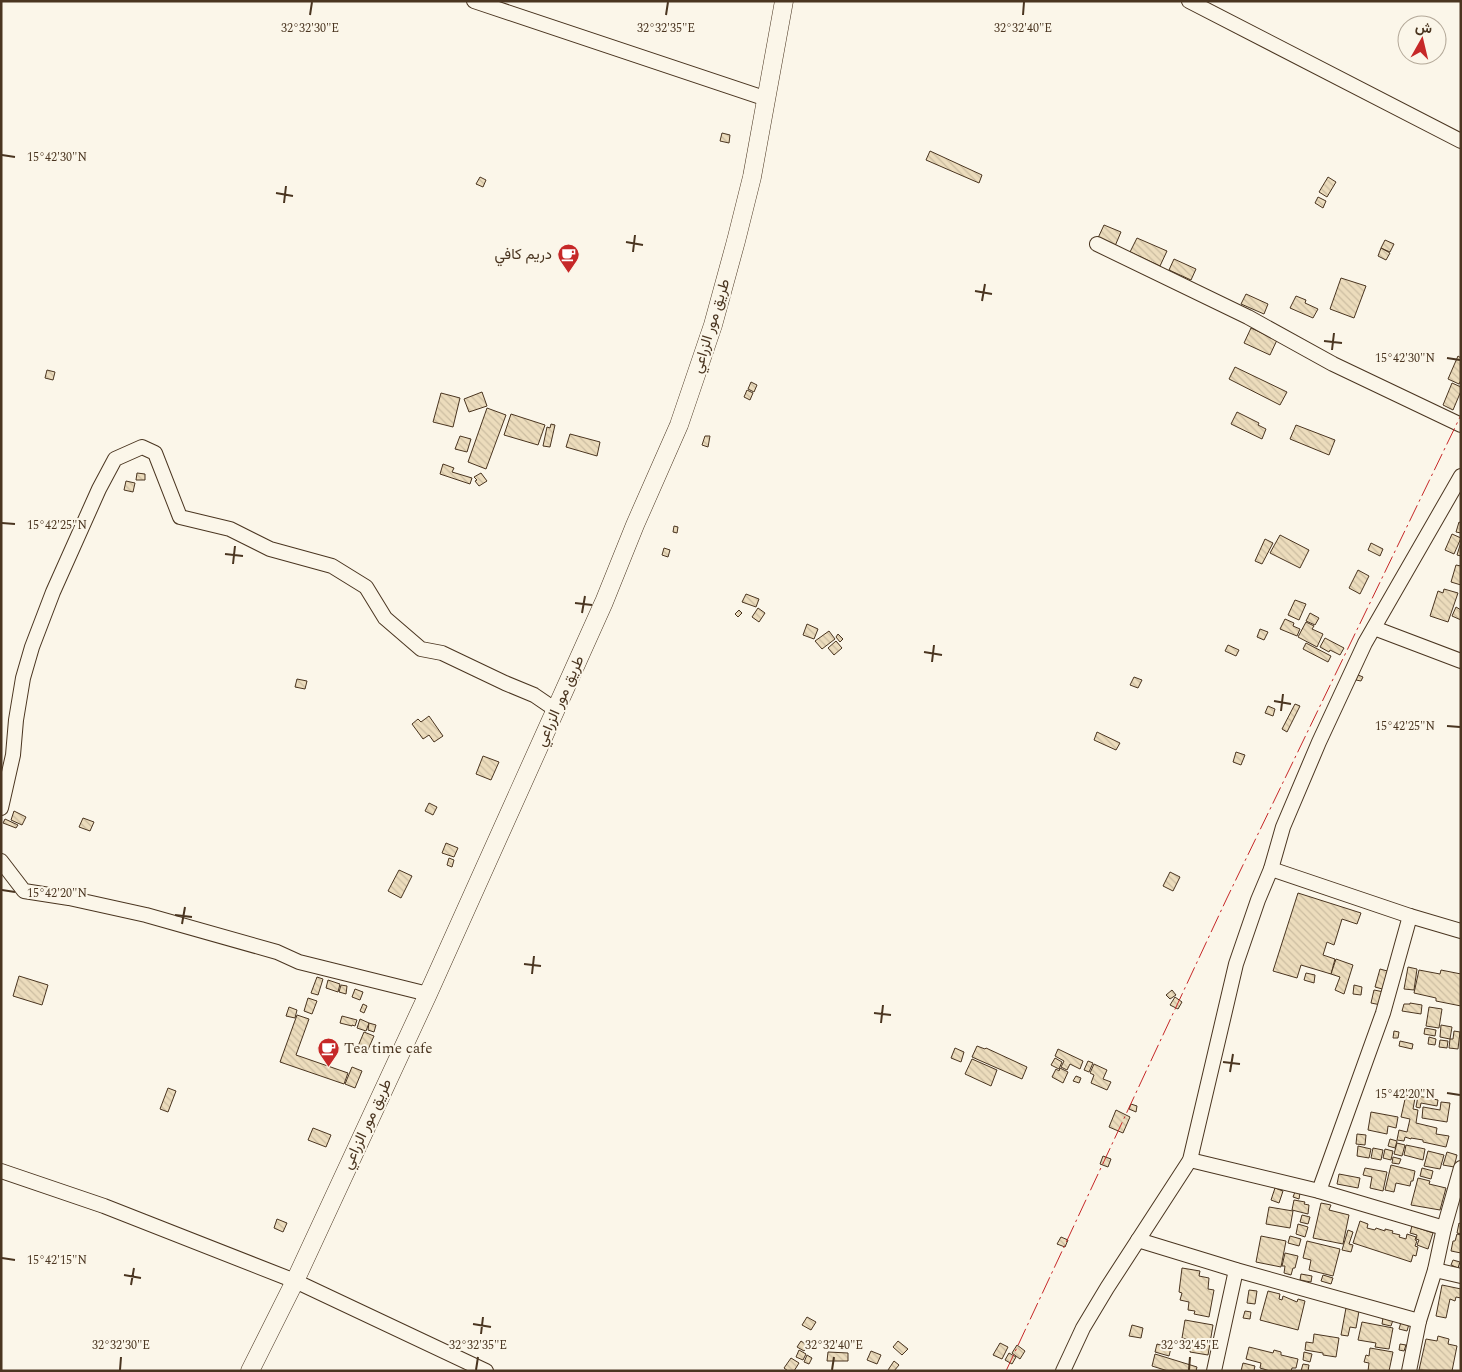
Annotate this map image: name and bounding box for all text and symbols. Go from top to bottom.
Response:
north arrow [1397,15,1447,65]
text: ش [1414,16,1434,39]
text: 32°32'30"E [281,19,339,38]
text: 32°32'35"E [637,19,695,38]
text: 32°32'40"E [994,19,1052,38]
text: 15°42'30"N [27,148,87,167]
cafe icon: دريم كافي [556,242,580,273]
place label: دريم كافي [495,243,552,267]
street label: طريق مور الزراعي [686,276,737,376]
text: 15°42'30"N [1375,349,1435,368]
text: 15°42'25"N [27,516,87,535]
street label: طريق مور الزراعي [530,652,591,751]
text: 15°42'25"N [1375,717,1435,736]
text: 15°42'20"N [27,884,87,903]
cafe icon: Tea time cafe [316,1036,340,1067]
place label: Tea time cafe [344,1037,432,1060]
street label: طريق مور الزراعي [336,1075,399,1174]
text: 15°42'20"N [1375,1085,1435,1104]
text: 15°42'15"N [27,1251,87,1270]
text: 32°32'30"E [92,1336,150,1355]
text: 32°32'35"E [449,1336,507,1355]
text: 32°32'40"E [805,1336,863,1355]
text: 32°32'45"E [1161,1336,1219,1355]

